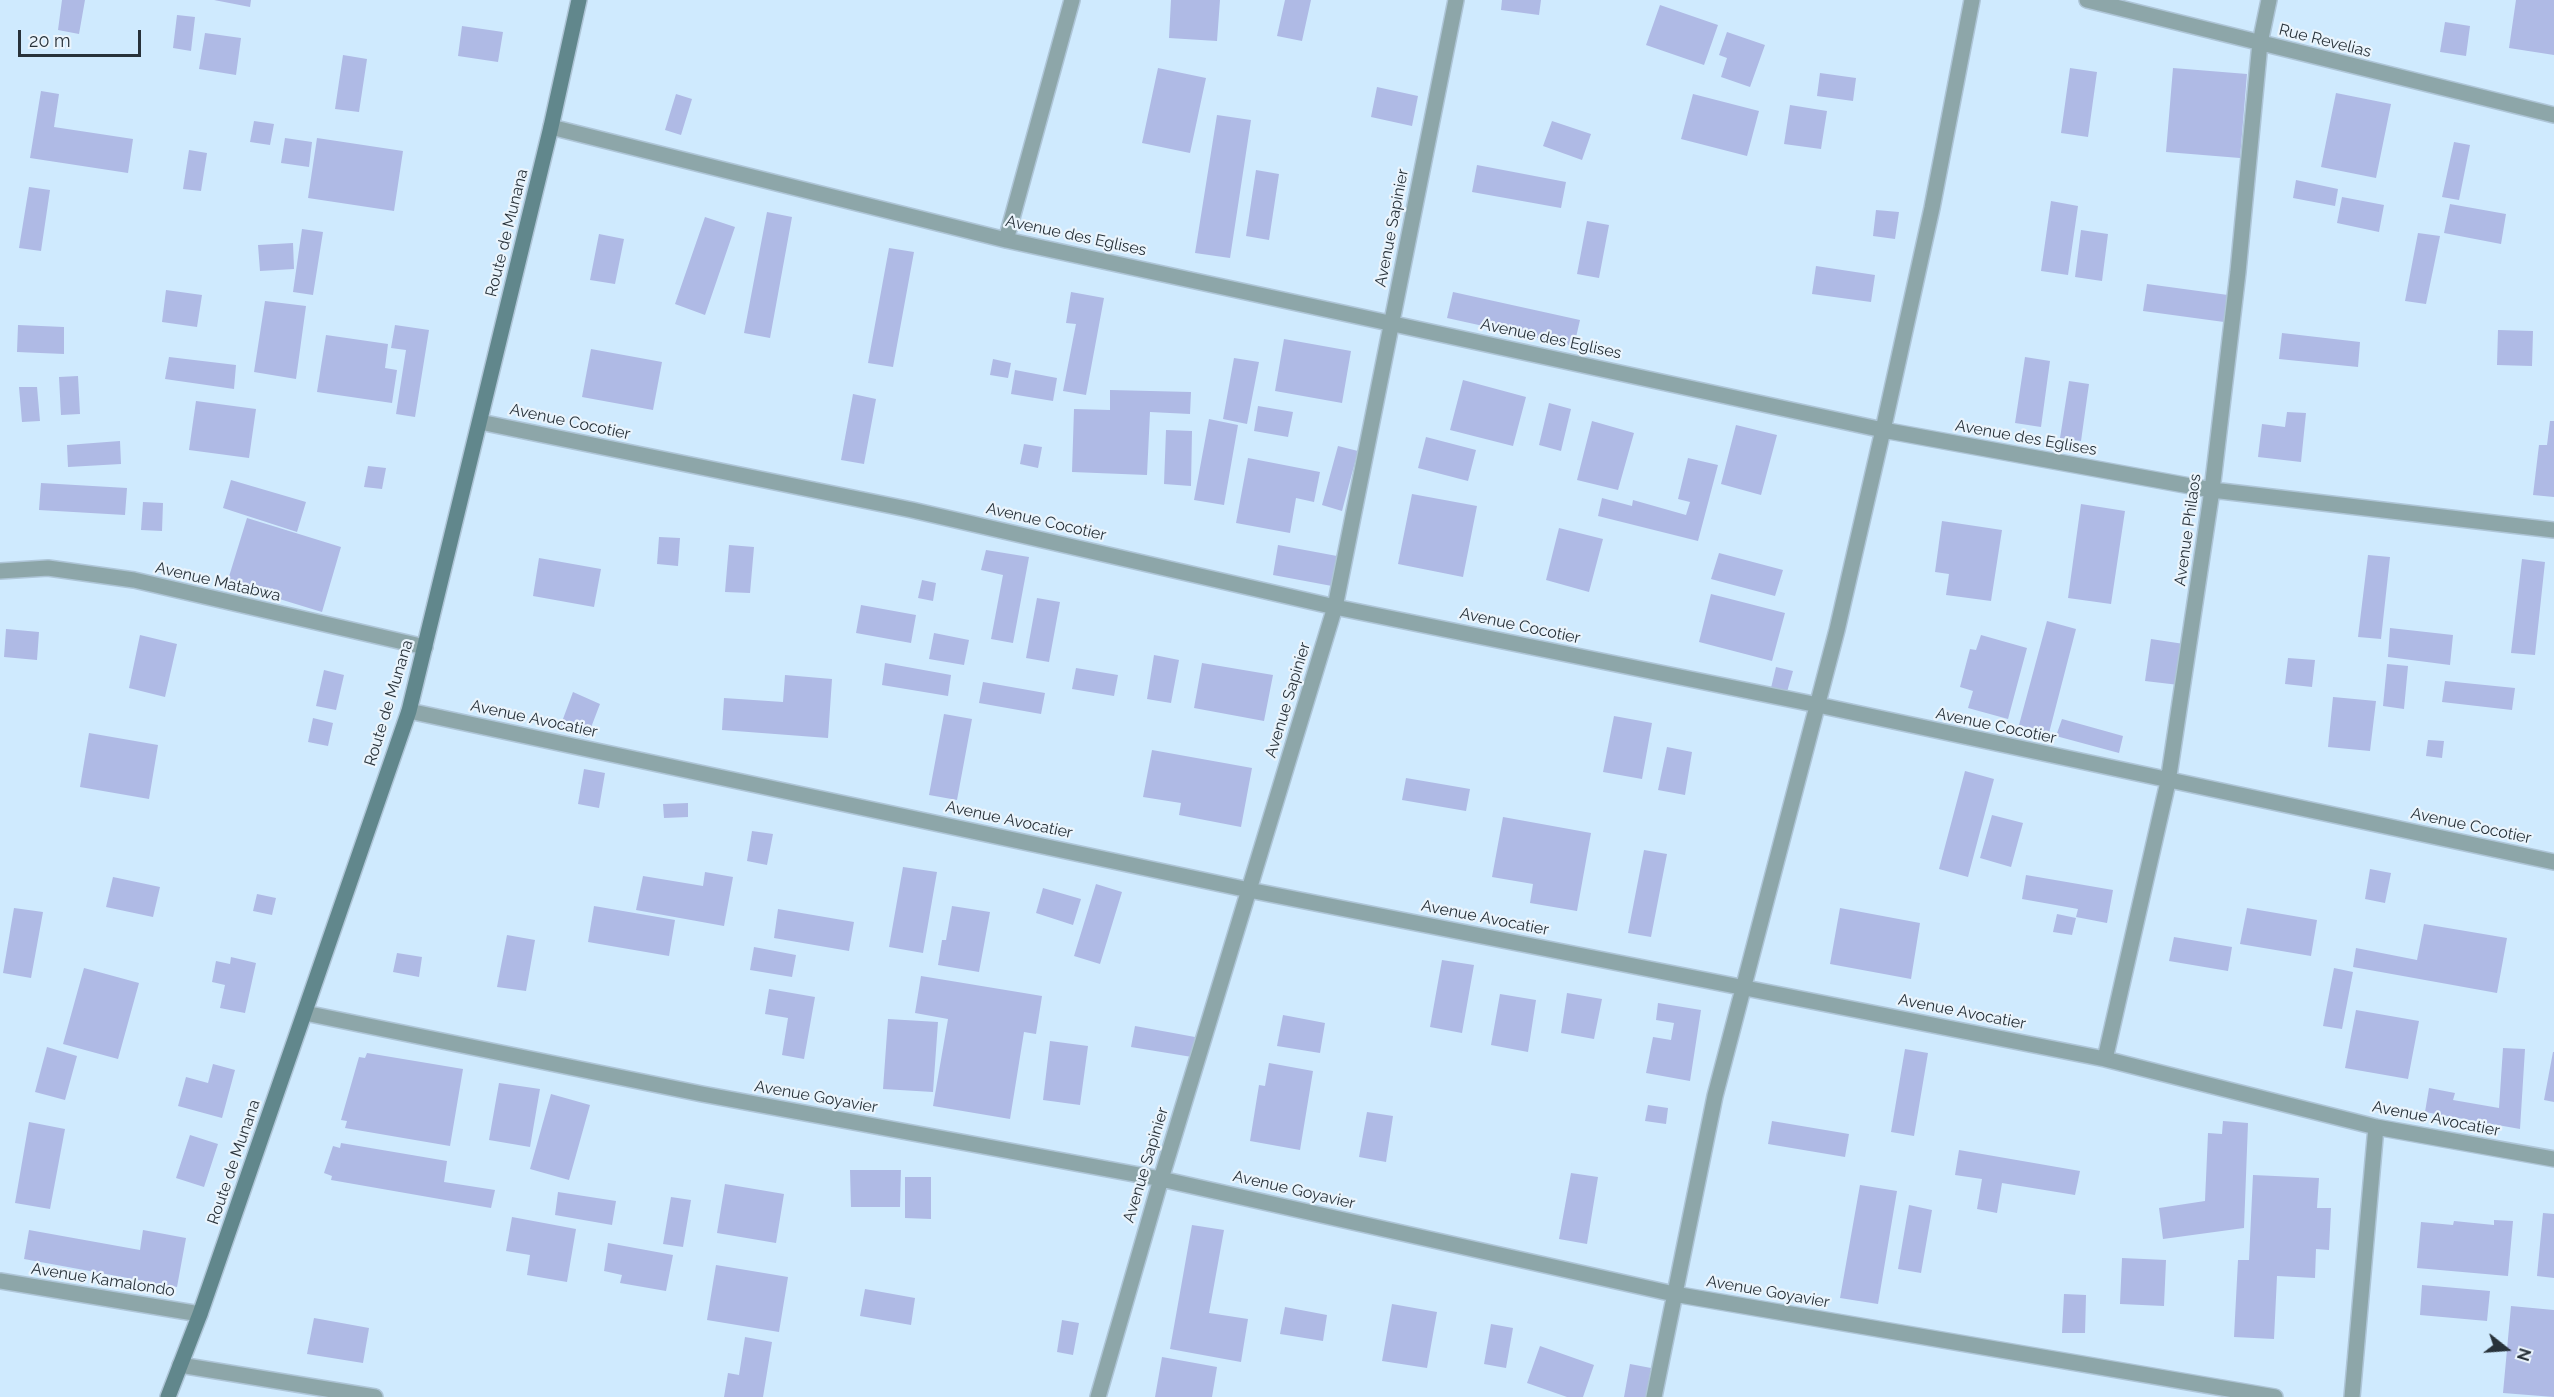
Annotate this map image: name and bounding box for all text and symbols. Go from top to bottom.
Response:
scale bar [21,18,144,56]
street label: Rue Revelias [2277,20,2373,62]
text: 20 m [29,30,71,51]
street label: Route de Munana [482,167,532,299]
street label: Avenue Sapinier [1371,167,1413,289]
street label: Avenue des Eglises [1004,212,1148,260]
street label: Avenue des Eglises [1479,315,1623,363]
street label: Avenue Cocotier [508,400,632,444]
street label: Avenue des Eglises [1954,416,2098,460]
street label: Avenue Philaos [2171,473,2205,587]
street label: Avenue Cocotier [984,499,1108,545]
street label: Avenue Matabwa [153,558,283,606]
street label: Avenue Cocotier [1458,604,1582,648]
street label: Route de Munana [361,638,417,768]
street label: Avenue Sapinier [1261,640,1315,760]
street label: Avenue Avocatier [469,696,599,742]
street label: Avenue Cocotier [1934,704,2058,748]
street label: Avenue Avocatier [944,797,1074,843]
street label: Avenue Cocotier [2409,804,2533,848]
street label: Avenue Avocatier [1420,896,1550,940]
street label: Avenue Avocatier [1897,990,2027,1034]
street label: Avenue Goyavier [753,1077,879,1117]
street label: Route de Munana [204,1097,264,1227]
street label: Avenue Avocatier [2371,1097,2501,1141]
street label: Avenue Sapinier [1119,1105,1173,1225]
street label: Avenue Goyavier [1231,1167,1357,1213]
street label: Avenue Kamalondo [30,1259,176,1301]
street label: Avenue Goyavier [1705,1272,1831,1312]
north arrow [2476,1319,2536,1379]
text: N [2513,1346,2535,1363]

